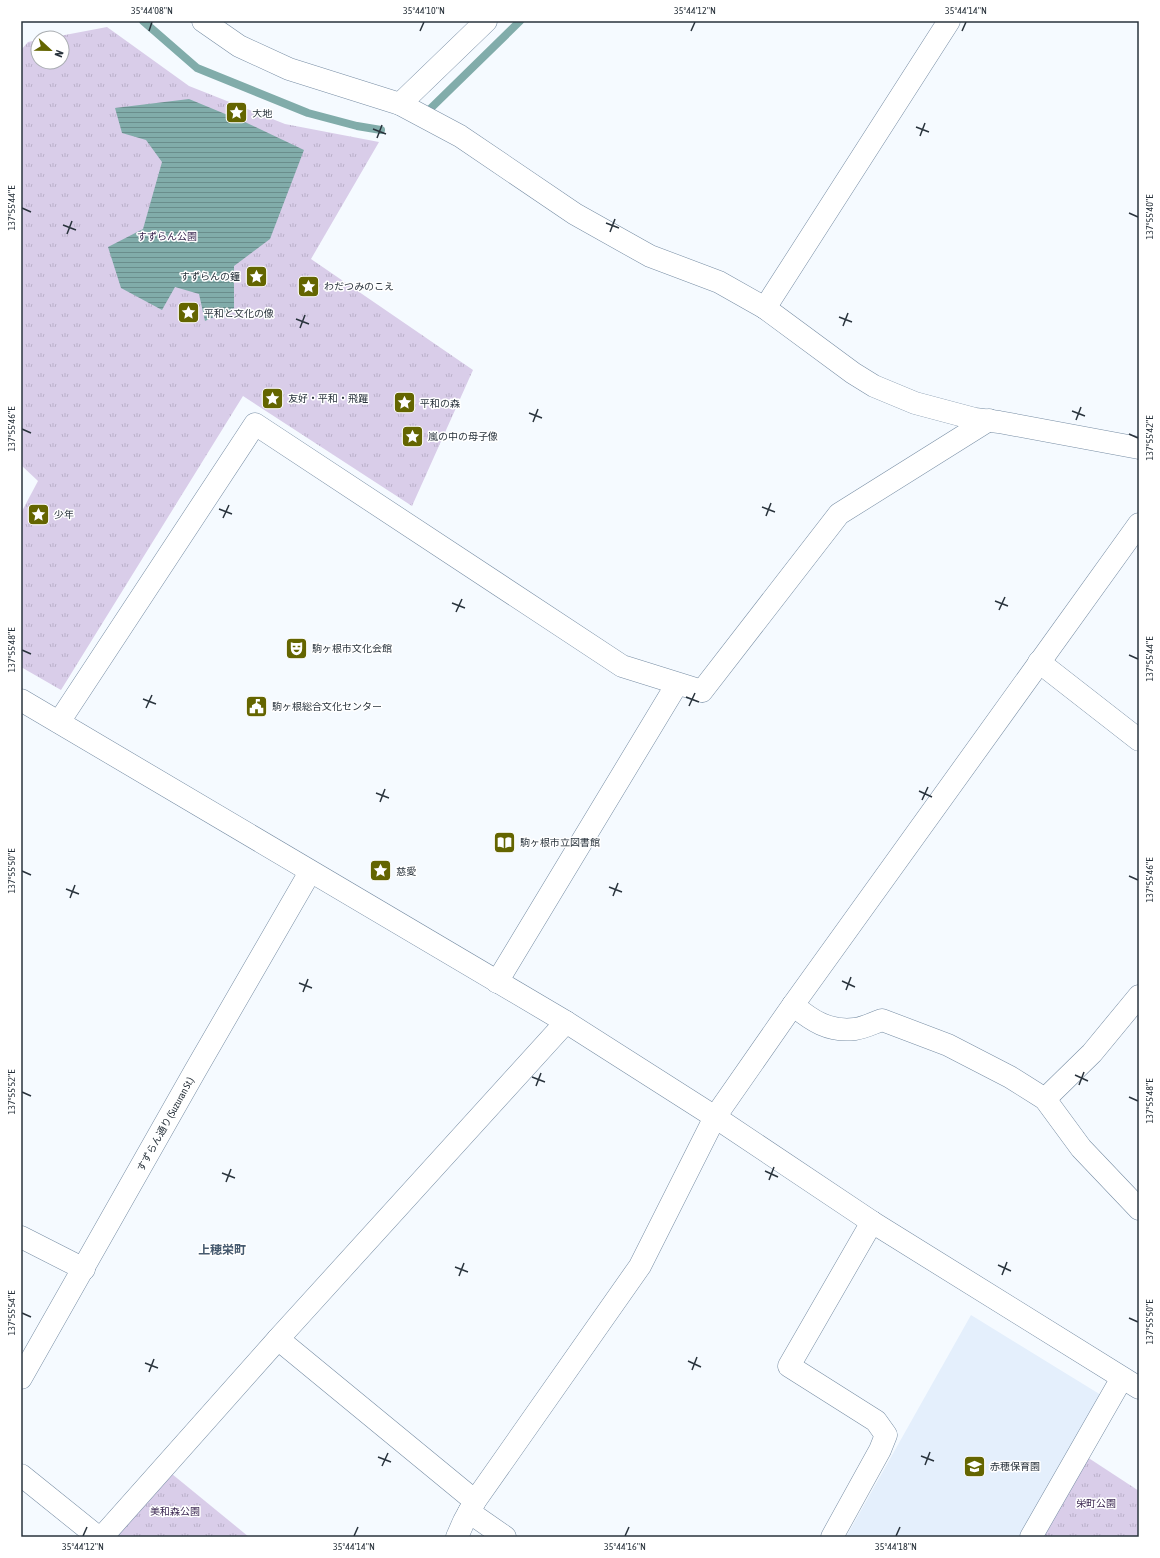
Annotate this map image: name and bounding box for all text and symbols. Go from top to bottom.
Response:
text: 35°44'08"N [131,5,173,16]
text: 35°44'10"N [403,5,445,16]
text: 35°44'12"N [674,5,716,16]
text: 35°44'14"N [945,5,987,16]
north arrow [30,30,70,70]
text: N [52,48,66,59]
place icon: 大地 [224,100,250,126]
place label: 大地 [252,108,273,119]
text: 137°55'44"E [6,185,17,230]
text: 137°55'40"E [1144,194,1155,239]
park label: すずらん公園 [137,231,197,242]
place icon: すずらんの鐘 [243,263,269,289]
place label: すずらんの鐘 [180,271,240,282]
place icon: わだつみのこえ [295,273,321,299]
place label: わだつみのこえ [324,281,394,292]
place icon: 平和と文化の像 [175,300,201,326]
place label: 平和と文化の像 [204,308,274,319]
place icon: 友好・平和・飛躍 [260,385,286,411]
place icon: 平和の森 [392,390,418,416]
place label: 友好・平和・飛躍 [288,393,368,404]
place label: 平和の森 [420,398,460,409]
text: 137°55'46"E [6,406,17,451]
text: 137°55'42"E [1144,415,1155,460]
place icon: 嵐の中の母子像 [400,423,426,449]
place label: 嵐の中の母子像 [428,431,498,442]
place icon: 少年 [25,501,51,527]
place label: 少年 [54,509,74,520]
text: 137°55'48"E [6,627,17,672]
theatre icon: 駒ヶ根市文化会館 [283,635,309,661]
text: 137°55'44"E [1144,636,1155,681]
place label: 駒ヶ根市文化会館 [312,643,392,654]
public building icon: 駒ヶ根総合文化センター [244,693,270,719]
place label: 駒ヶ根総合文化センター [272,701,382,712]
library icon: 駒ヶ根市立図書館 [491,829,517,855]
place label: 駒ヶ根市立図書館 [520,837,600,848]
text: 137°55'50"E [6,848,17,893]
text: 137°55'46"E [1144,857,1155,902]
place icon: 慈愛 [367,858,393,884]
place label: 慈愛 [396,866,416,877]
text: 137°55'52"E [6,1069,17,1114]
street label: すずらん通り (Suzuran St.) [135,1075,196,1173]
text: 137°55'48"E [1144,1078,1155,1123]
district label: 上穂栄町 [198,1243,246,1257]
text: 137°55'54"E [6,1290,17,1335]
text: 137°55'50"E [1144,1299,1155,1344]
school or university icon: 赤穂保育園 [961,1453,987,1479]
place label: 赤穂保育園 [990,1461,1040,1472]
park label: 栄町公園 [1076,1498,1116,1509]
park label: 美和森公園 [150,1506,200,1517]
text: 35°44'12"N [62,1541,104,1552]
text: 35°44'14"N [333,1541,375,1552]
text: 35°44'16"N [604,1541,646,1552]
text: 35°44'18"N [875,1541,917,1552]

